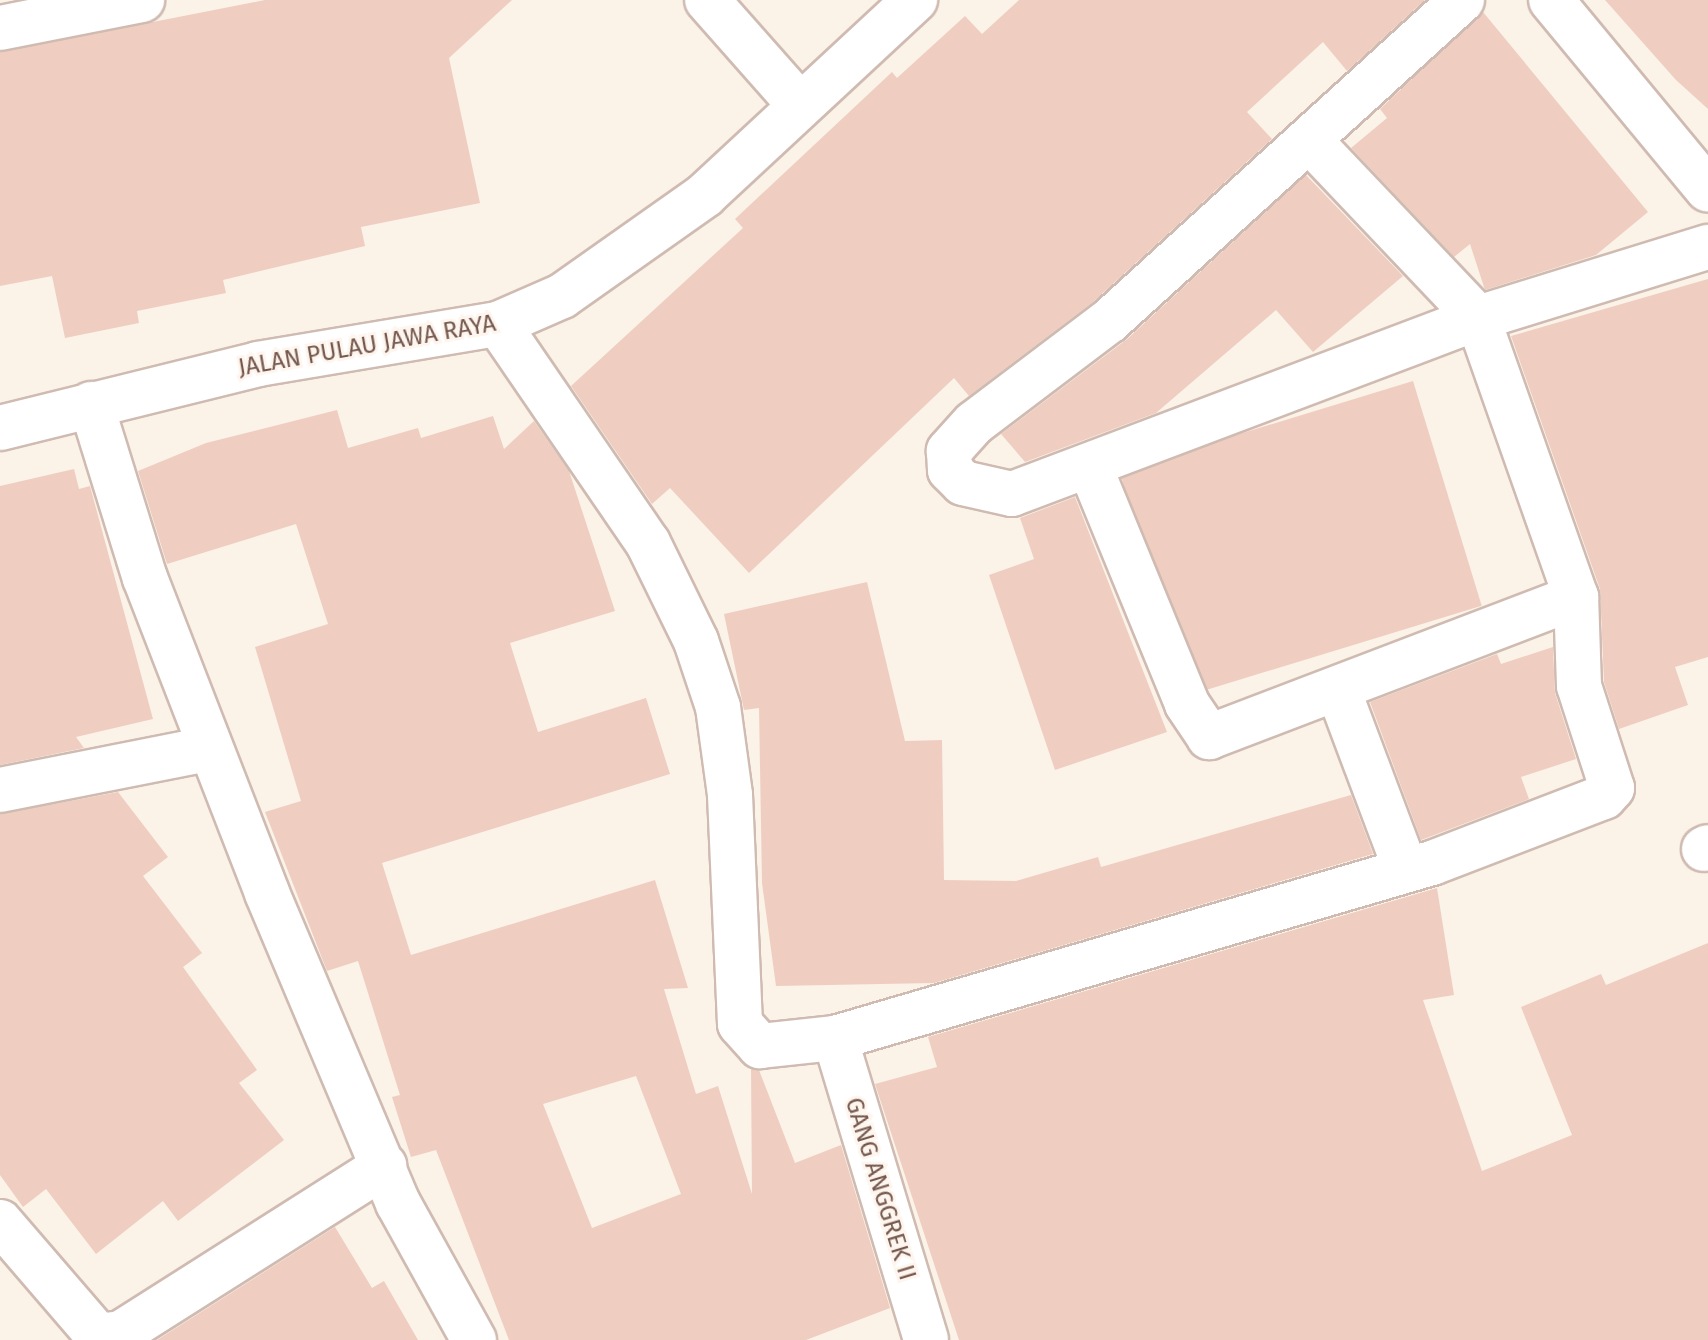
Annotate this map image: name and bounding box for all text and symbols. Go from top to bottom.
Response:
street label: JALAN PULAU JAWA RAYA [236,309,498,383]
street label: GANG ANGGREK II [839,1094,921,1284]

